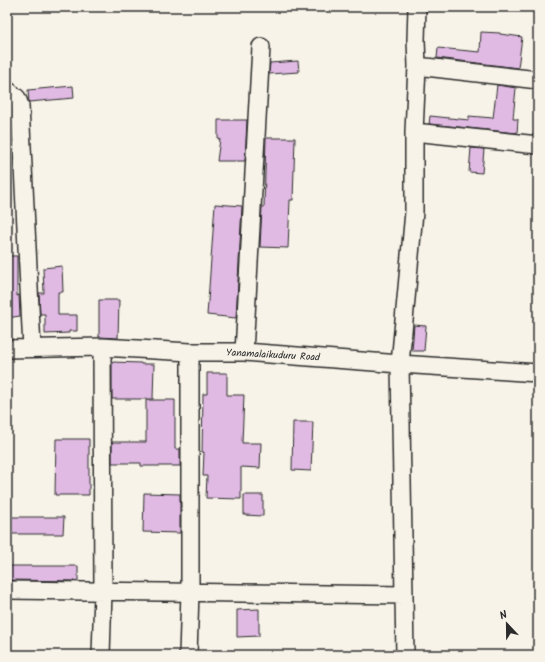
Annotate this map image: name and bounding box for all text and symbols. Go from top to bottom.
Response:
street label: Yanamalaikuduru Road [226,345,321,366]
north arrow [487,604,527,644]
text: N [497,606,510,625]

